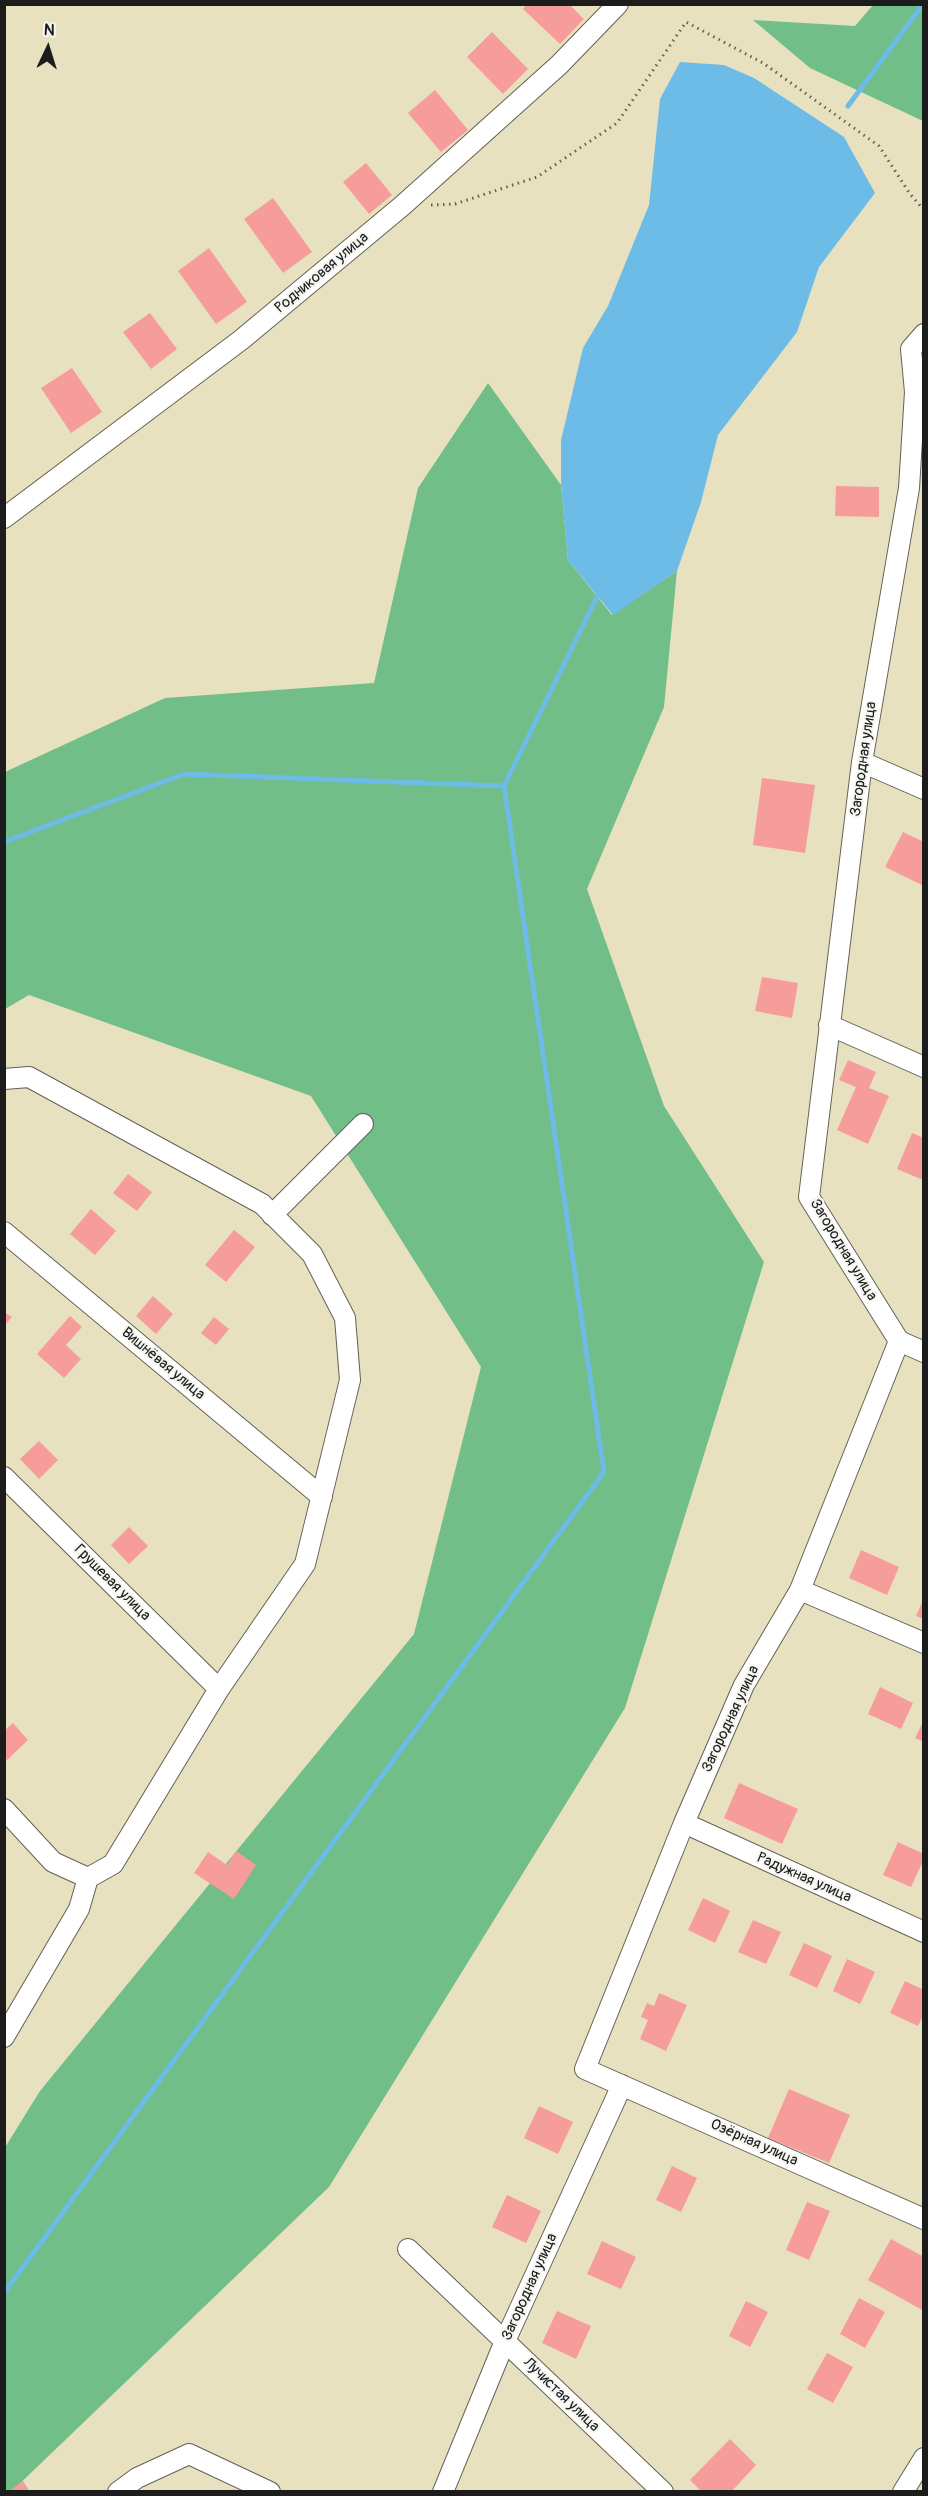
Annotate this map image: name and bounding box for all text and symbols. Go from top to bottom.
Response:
north arrow [18,18,78,78]
text: N [43,20,55,40]
street label: Родниковая улица [272,229,372,317]
street label: Загородная улица [847,701,881,817]
street label: Загородная улица [806,1196,880,1304]
street label: Вишнёвая улица [118,1324,208,1404]
street label: Грушевая улица [70,1541,154,1625]
street label: Загородная улица [698,1663,764,1775]
street label: Радужная улица [754,1849,854,1907]
street label: Озёрная улица [707,2116,801,2170]
street label: Загородная улица [498,2231,562,2343]
street label: Лучистая улица [519,2354,603,2436]

